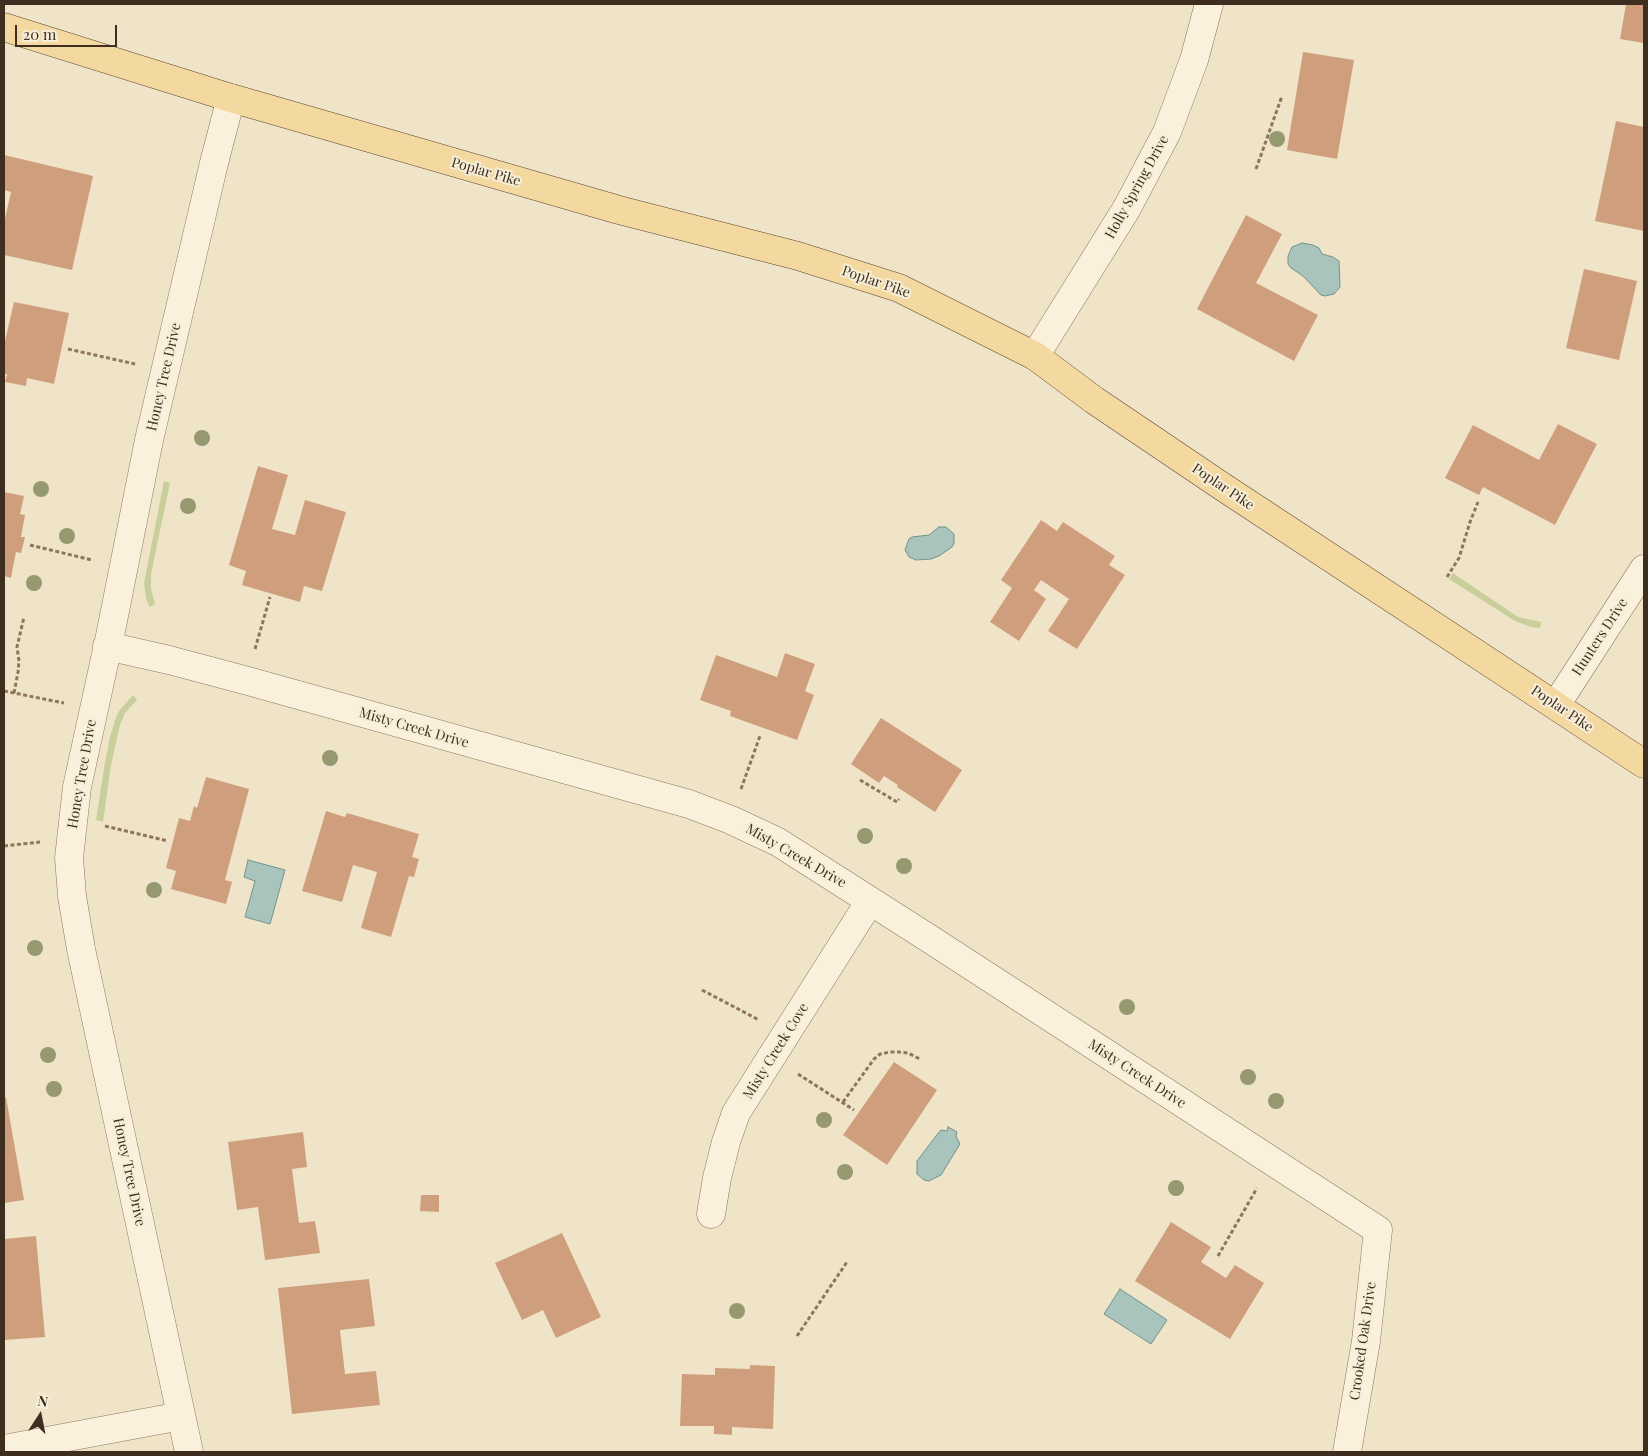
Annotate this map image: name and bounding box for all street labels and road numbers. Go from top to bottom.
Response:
street label: Holly Spring Drive [1102,132,1172,242]
street label: Poplar Pike [449,154,523,190]
street label: Poplar Pike [840,262,912,302]
street label: Honey Tree Drive [143,321,185,433]
street label: Poplar Pike [1189,460,1257,514]
street label: Hunters Drive [1569,595,1631,679]
street label: Poplar Pike [1528,682,1596,736]
street label: Misty Creek Drive [357,704,471,752]
street label: Honey Tree Drive [64,718,100,830]
street label: Misty Creek Drive [743,820,849,892]
street label: Misty Creek Cove [740,1000,812,1102]
street label: Misty Creek Drive [1085,1036,1189,1112]
street label: Honey Tree Drive [109,1116,149,1228]
street label: Crooked Oak Drive [1346,1281,1380,1401]

